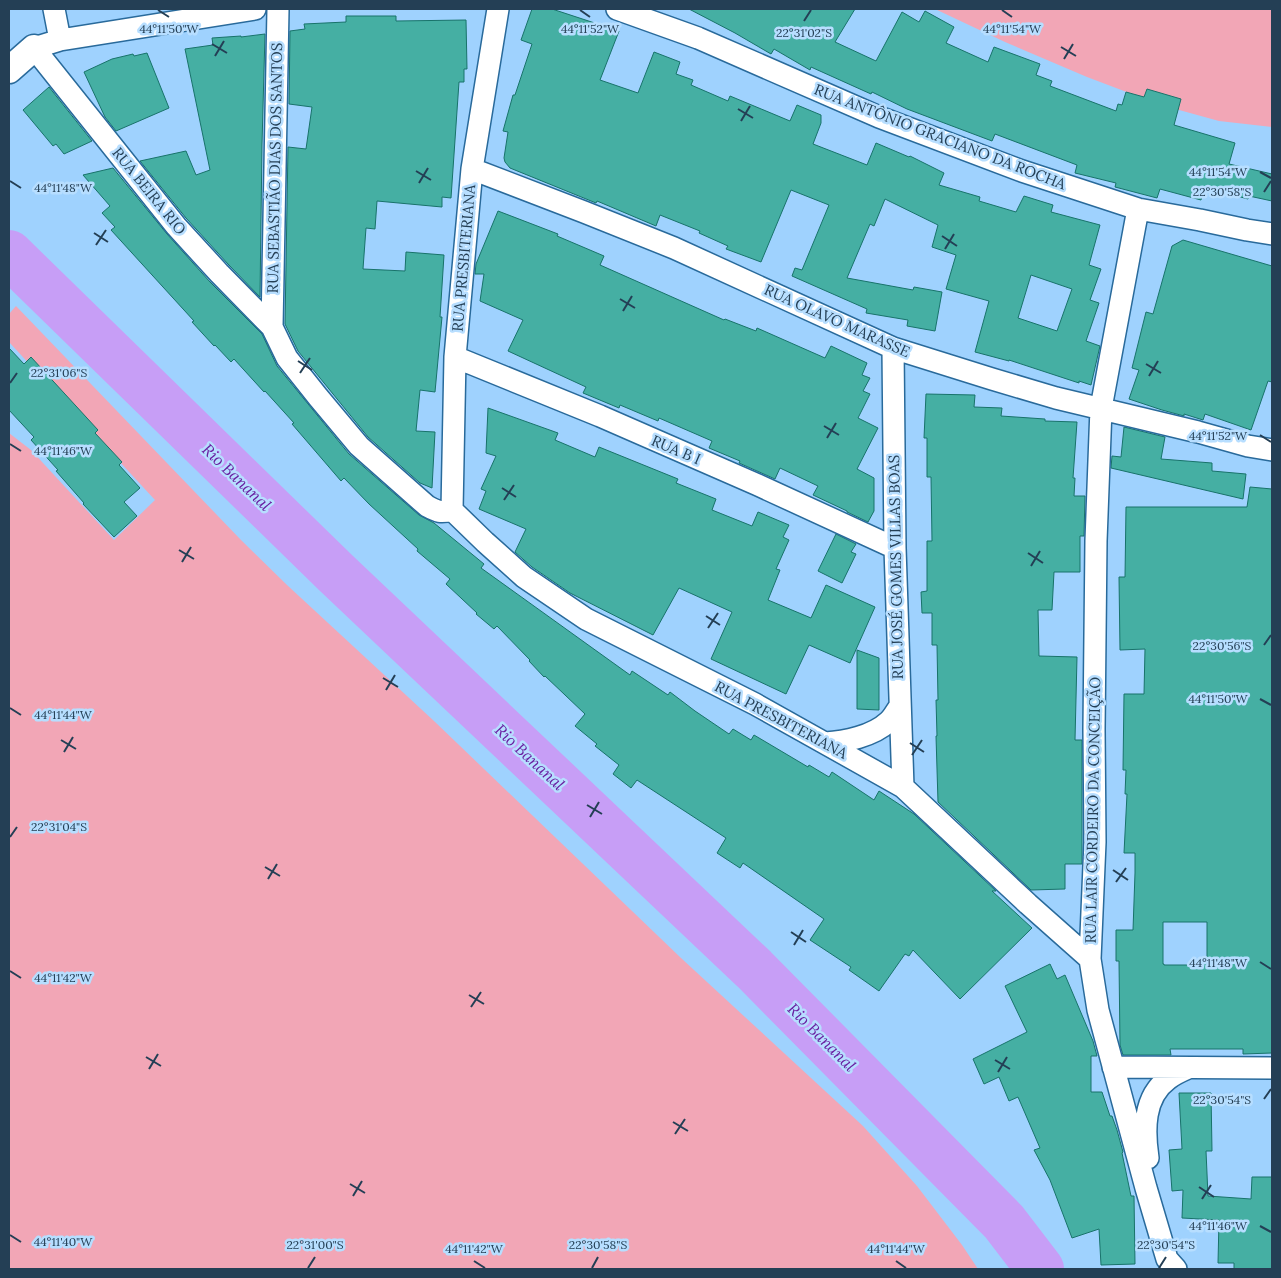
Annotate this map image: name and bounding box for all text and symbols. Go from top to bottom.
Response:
text: 44°11'50"W [139,21,200,36]
text: 44°11'52"W [561,21,620,36]
text: 44°11'54"W [983,21,1042,36]
text: 22°31'02"S [776,25,832,40]
street label: RUA SEBASTIÃO DIAS DOS SANTOS [263,42,286,294]
street label: RUA ANTÔNIO GRACIANO DA ROCHA [812,80,1069,194]
street label: RUA BEIRA RIO [108,143,190,238]
text: 44°11'54"W [1189,164,1248,179]
text: 44°11'48"W [34,180,93,195]
street label: RUA PRESBITERIANA [448,183,479,332]
text: 22°30'58"S [1193,184,1252,199]
street label: RUA OLAVO MARASSE [761,280,913,361]
text: 22°31'06"S [31,365,88,380]
text: 44°11'52"W [1189,428,1248,443]
street label: RUA B I [649,431,704,468]
water label: Rio Bananal [198,439,276,515]
text: 44°11'46"W [34,443,93,458]
street label: RUA JOSÉ GOMES VILLAS BOAS [884,455,907,679]
text: 22°30'56"S [1193,638,1252,653]
street label: RUA LAIR CORDEIRO DA CONCEIÇÃO [1081,676,1104,944]
street label: RUA PRESBITERIANA [712,677,851,763]
text: 44°11'50"W [1188,691,1249,706]
text: 44°11'44"W [34,707,93,722]
water label: Rio Bananal [491,720,569,795]
text: 22°31'04"S [31,819,87,834]
text: 44°11'48"W [1189,955,1248,970]
text: 44°11'42"W [34,970,93,985]
water label: Rio Bananal [784,999,861,1076]
text: 22°30'54"S [1193,1092,1251,1107]
text: 44°11'46"W [1189,1218,1248,1233]
text: 44°11'40"W [34,1234,93,1249]
text: 22°31'00"S [286,1237,344,1252]
text: 22°30'58"S [569,1237,628,1252]
text: 22°30'54"S [1137,1237,1195,1252]
text: 44°11'42"W [445,1241,504,1256]
text: 44°11'44"W [867,1241,926,1256]

